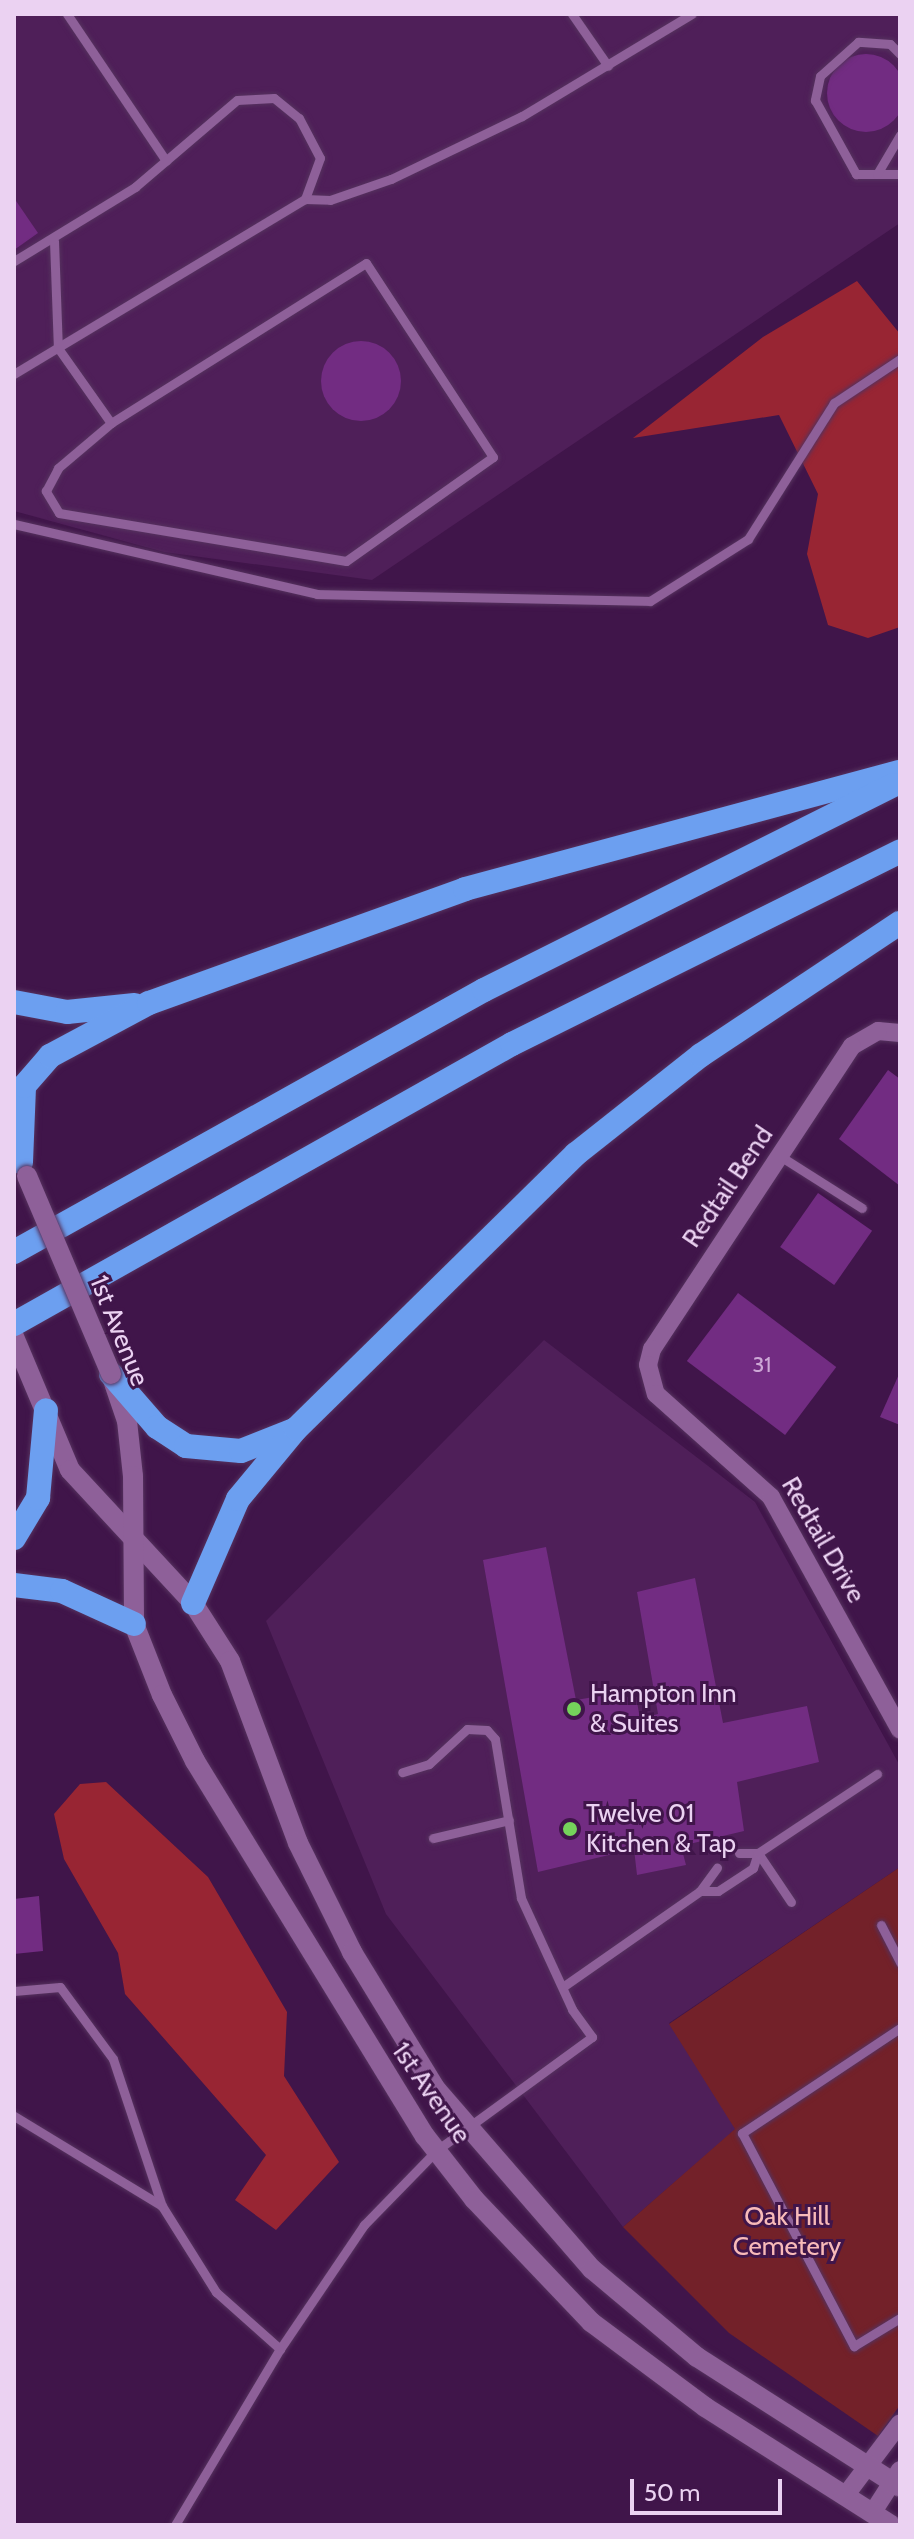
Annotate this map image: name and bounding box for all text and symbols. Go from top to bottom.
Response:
street label: Redtail Bend [676,1120,780,1254]
street label: 1st Avenue [83,1271,155,1391]
house number: 31 [752,1352,772,1378]
street label: Redtail Drive [774,1472,872,1608]
place label: Hampton Inn & Suites [590,1678,736,1740]
marker: Hampton Inn & Suites [565,1700,583,1718]
place label: Twelve 01 Kitchen & Tap [586,1798,736,1860]
marker: Twelve 01 Kitchen & Tap [561,1820,579,1838]
street label: 1st Avenue [385,2036,477,2150]
park label: Oak Hill Cemetery [733,2201,841,2262]
scale bar [634,2463,786,2513]
text: 50 m [644,2478,700,2507]

